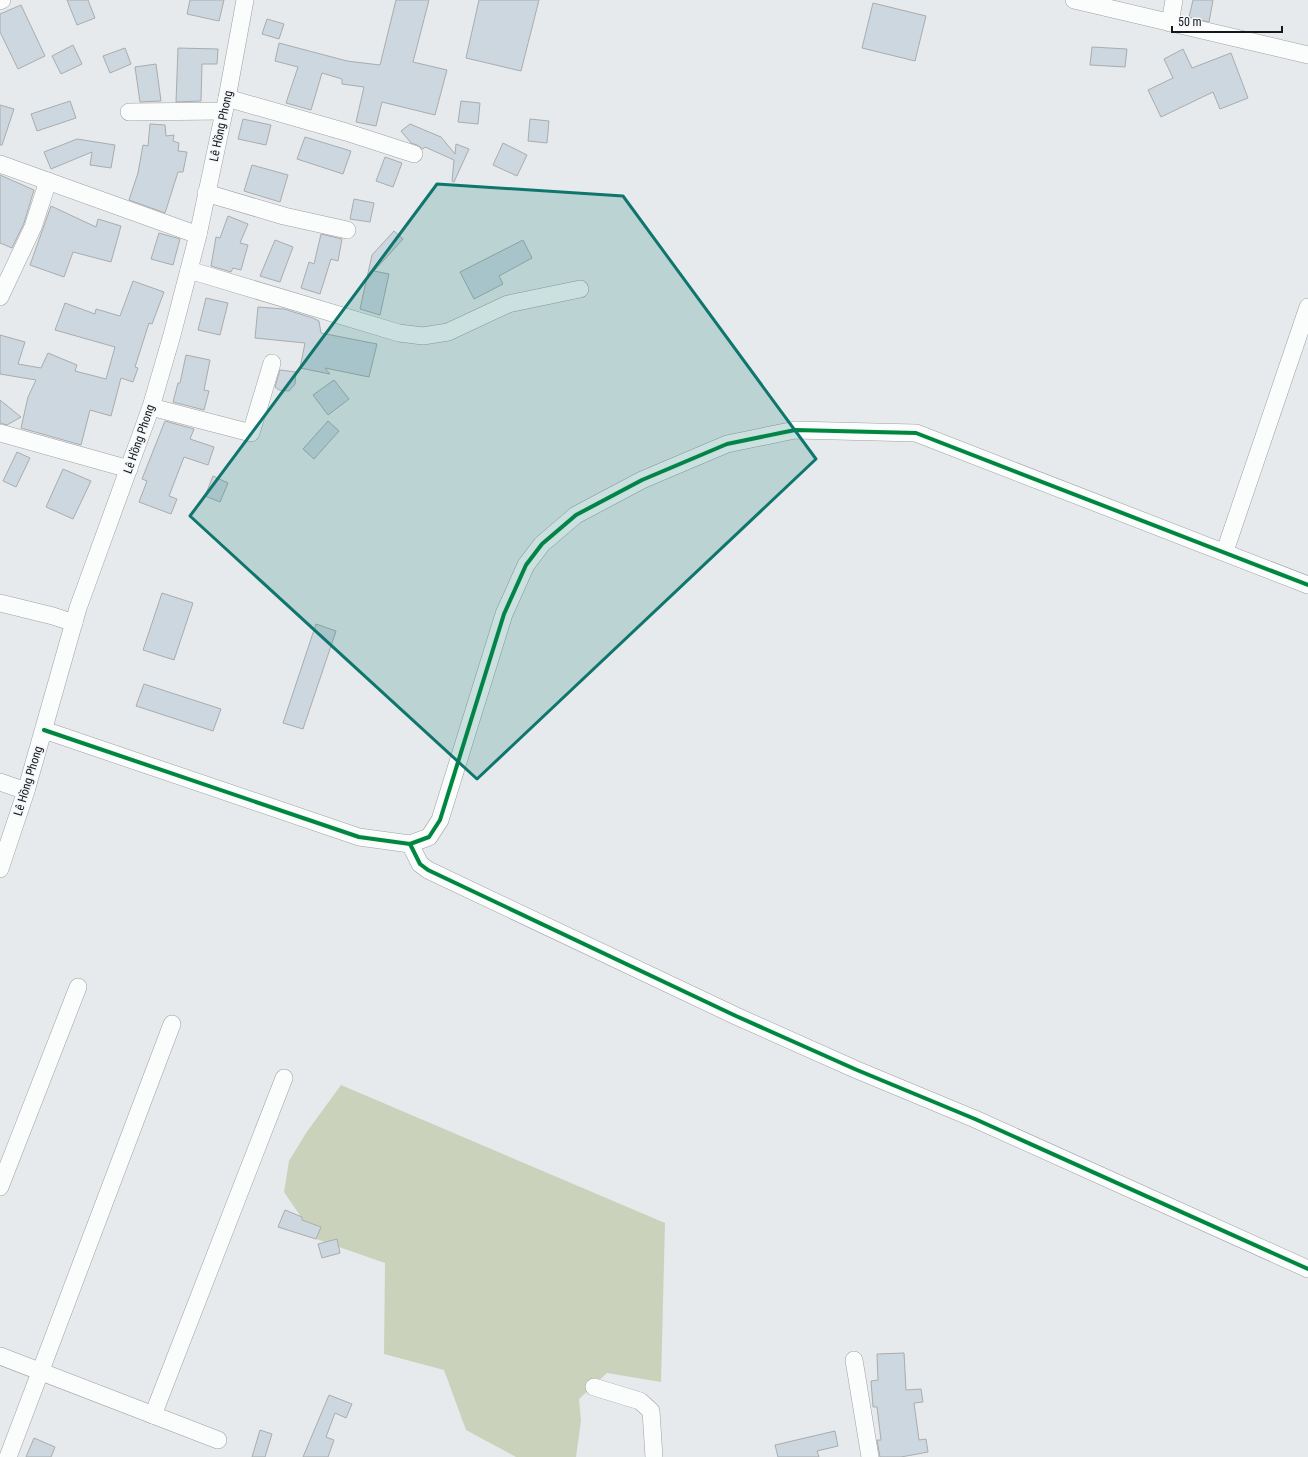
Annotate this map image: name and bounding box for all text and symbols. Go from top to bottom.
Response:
scale bar [1172,8,1282,34]
text: 50 m [1178,15,1202,29]
street label: Lê Hồng Phong [207,89,235,163]
street label: Lê Hồng Phong [121,402,157,475]
street label: Lê Hồng Phong [11,744,45,818]

